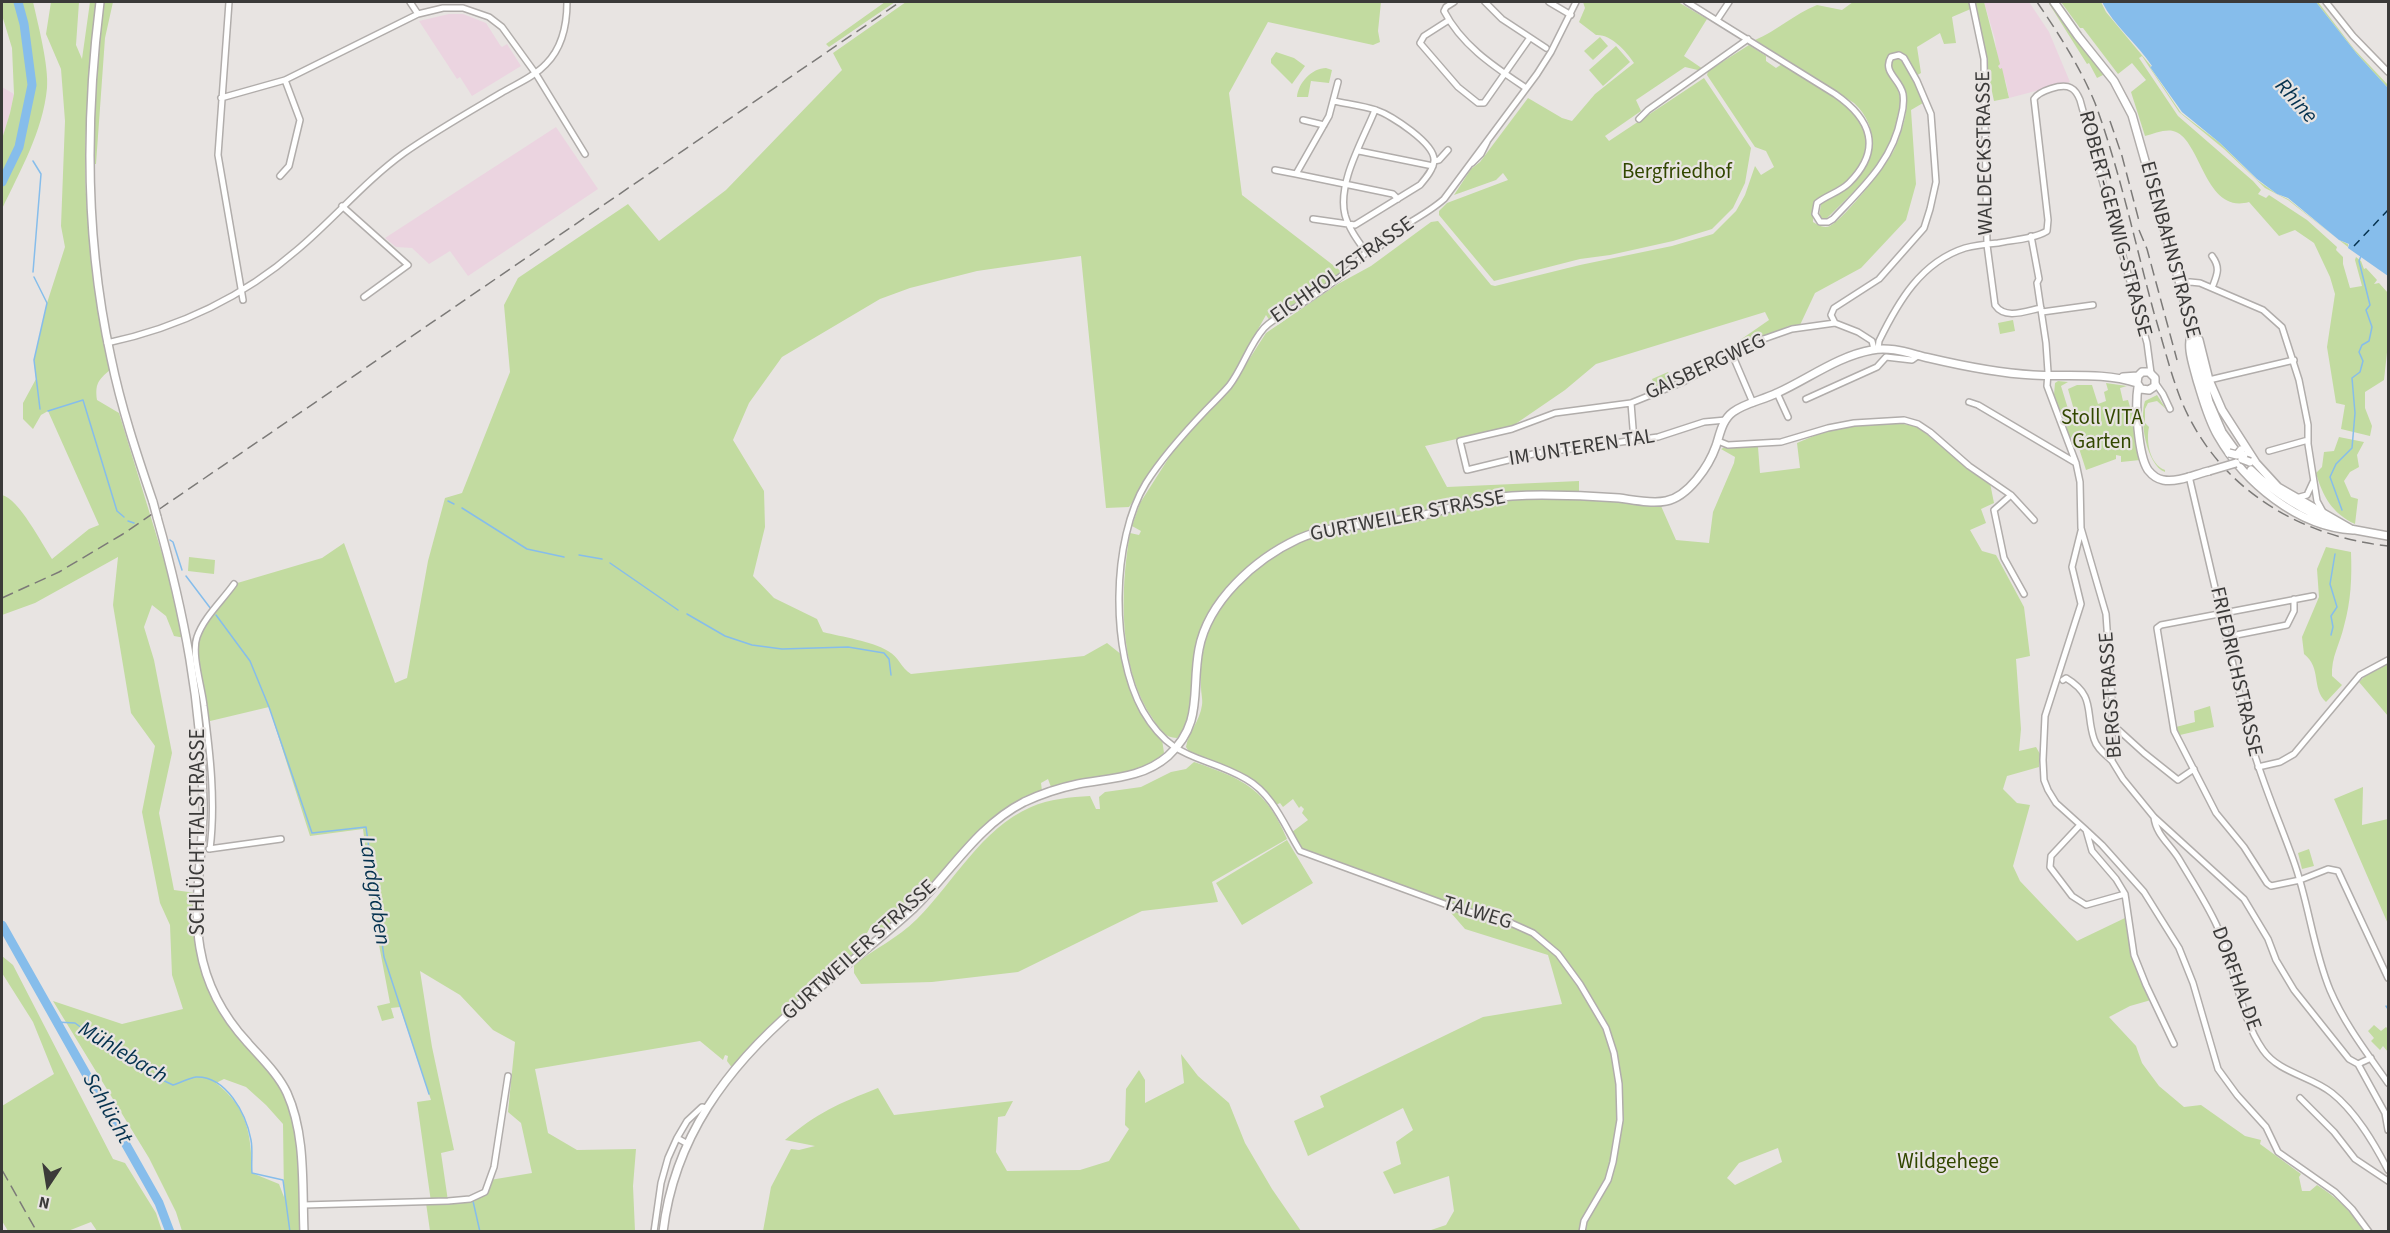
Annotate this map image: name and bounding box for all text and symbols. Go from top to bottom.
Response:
street label: WALDECKSTRASSE [1972,70,2000,236]
water label: Rhine [2268,74,2322,130]
street label: ROBERT-GERWIG-STRASSE [2072,108,2156,340]
street label: EISENBAHNSTRASSE [2133,159,2205,341]
park label: Bergfriedhof [1622,160,1732,186]
street label: EICHHOLZSTRASSE [1266,212,1420,330]
street label: GAISBERGWEG [1642,329,1770,407]
park label: Stoll VITA Garten [2061,406,2143,456]
street label: IM UNTEREN TAL [1507,425,1657,473]
street label: GURTWEILER STRASSE [1308,486,1508,548]
street label: FRIEDRICHSTRASSE [2203,585,2267,759]
street label: BERGSTRASSE [2095,631,2129,759]
street label: SCHLÜCHTTALSTRASSE [186,728,212,936]
water label: Landgraben [351,835,395,947]
street label: GURTWEILER STRASSE [778,875,942,1027]
street label: TALWEG [1439,892,1515,936]
street label: DORFHALDE [2205,924,2265,1034]
water label: Mühlebach [73,1017,171,1091]
water label: Schlücht [75,1069,137,1149]
park label: Wildgehege [1897,1150,1999,1176]
north arrow [18,1155,78,1215]
text: N [37,1191,52,1214]

